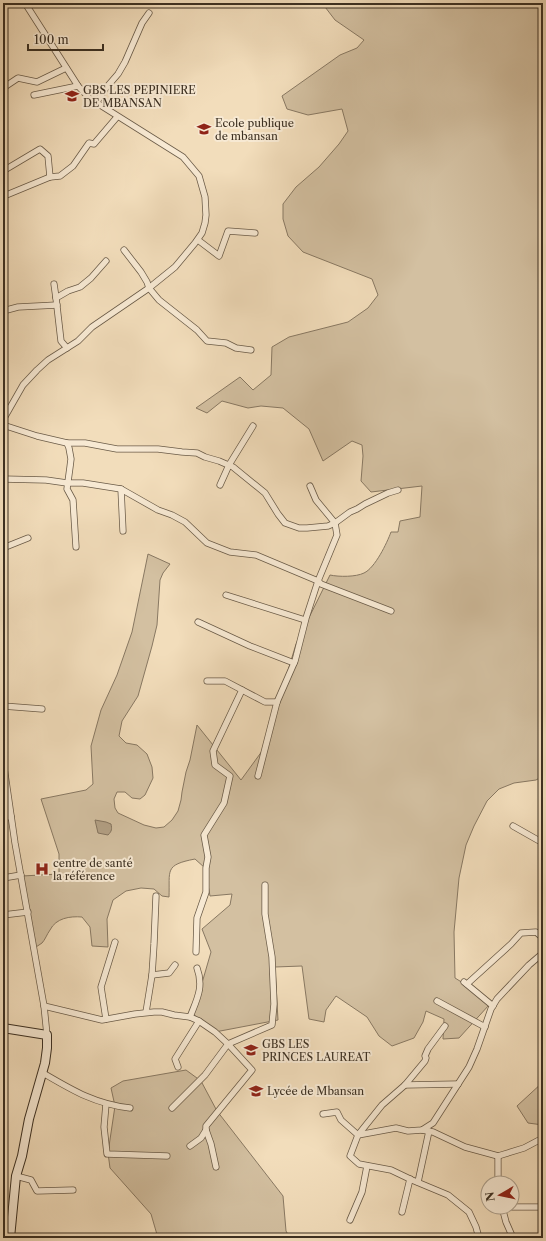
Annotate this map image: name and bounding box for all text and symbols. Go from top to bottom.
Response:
scale bar [28,26,103,52]
text: 100 m [34,32,69,47]
place label: GBS LES PEPINIERE DE MBANSAN [83,83,196,110]
school or university icon: GBS LES PEPINIERE DE MBANSAN [64,88,80,104]
place label: Ecole publique de mbansan [215,116,294,143]
school or university icon: Ecole publique de mbansan [196,121,212,137]
place label: centre de santé la référence [53,856,133,883]
hospital icon: centre de santé la référence [34,861,50,877]
place label: GBS LES PRINCES LAUREAT [262,1037,371,1064]
school or university icon: GBS LES PRINCES LAUREAT [243,1042,259,1058]
school or university icon: Lycée de Mbansan [248,1083,264,1099]
place label: Lycée de Mbansan [267,1084,364,1098]
north arrow [480,1175,520,1215]
text: N [482,1190,498,1202]

